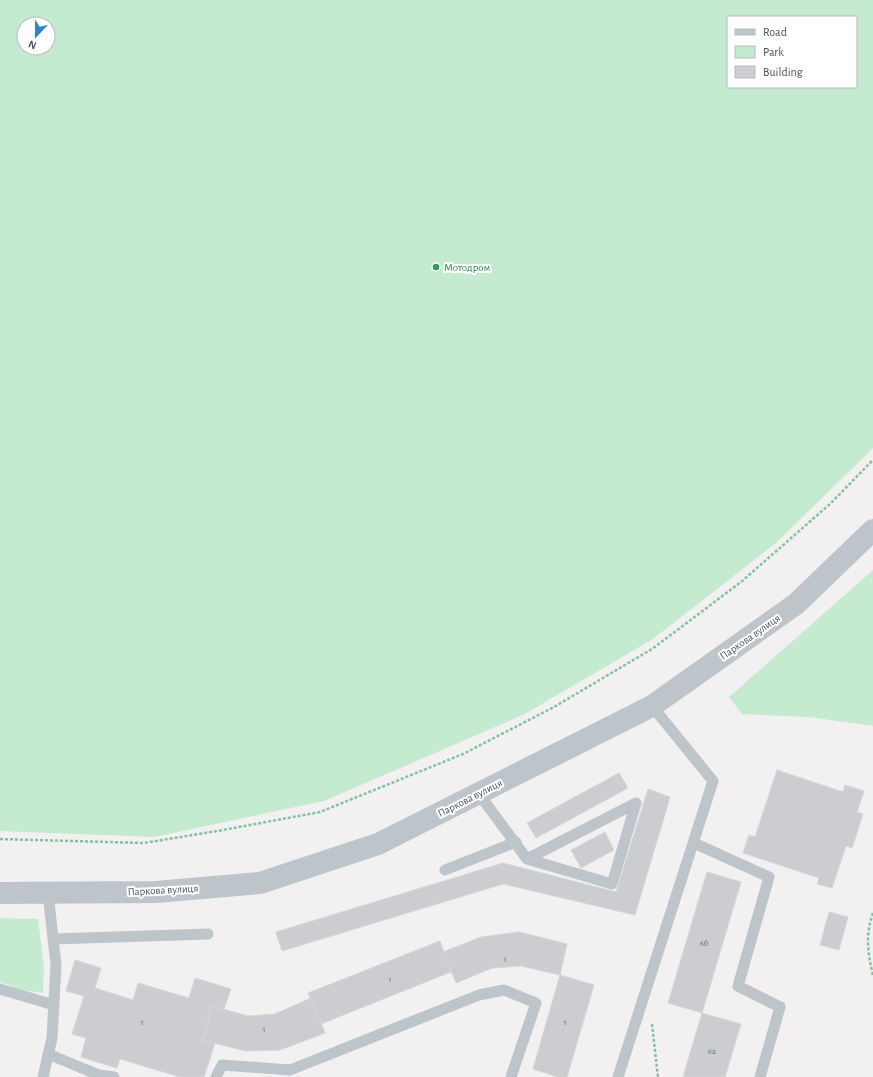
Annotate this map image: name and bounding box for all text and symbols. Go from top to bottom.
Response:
north arrow [16,16,56,56]
legend [727,16,857,88]
text: Road [763,26,787,38]
text: N [27,38,38,51]
text: Park [763,46,784,58]
text: Building [763,66,803,78]
marker: Мотодром [431,262,441,272]
place label: Мотодром [444,262,490,273]
street label: Паркова вулиця [718,612,782,662]
street label: Паркова вулиця [436,777,504,819]
street label: Паркова вулиця [127,883,199,897]
house number: 6б [700,939,709,948]
house number: 1 [503,955,507,964]
house number: 1 [388,975,392,984]
house number: 1 [140,1018,144,1027]
house number: 1 [563,1018,567,1027]
house number: 1 [262,1025,266,1034]
house number: 6а [708,1047,716,1056]

